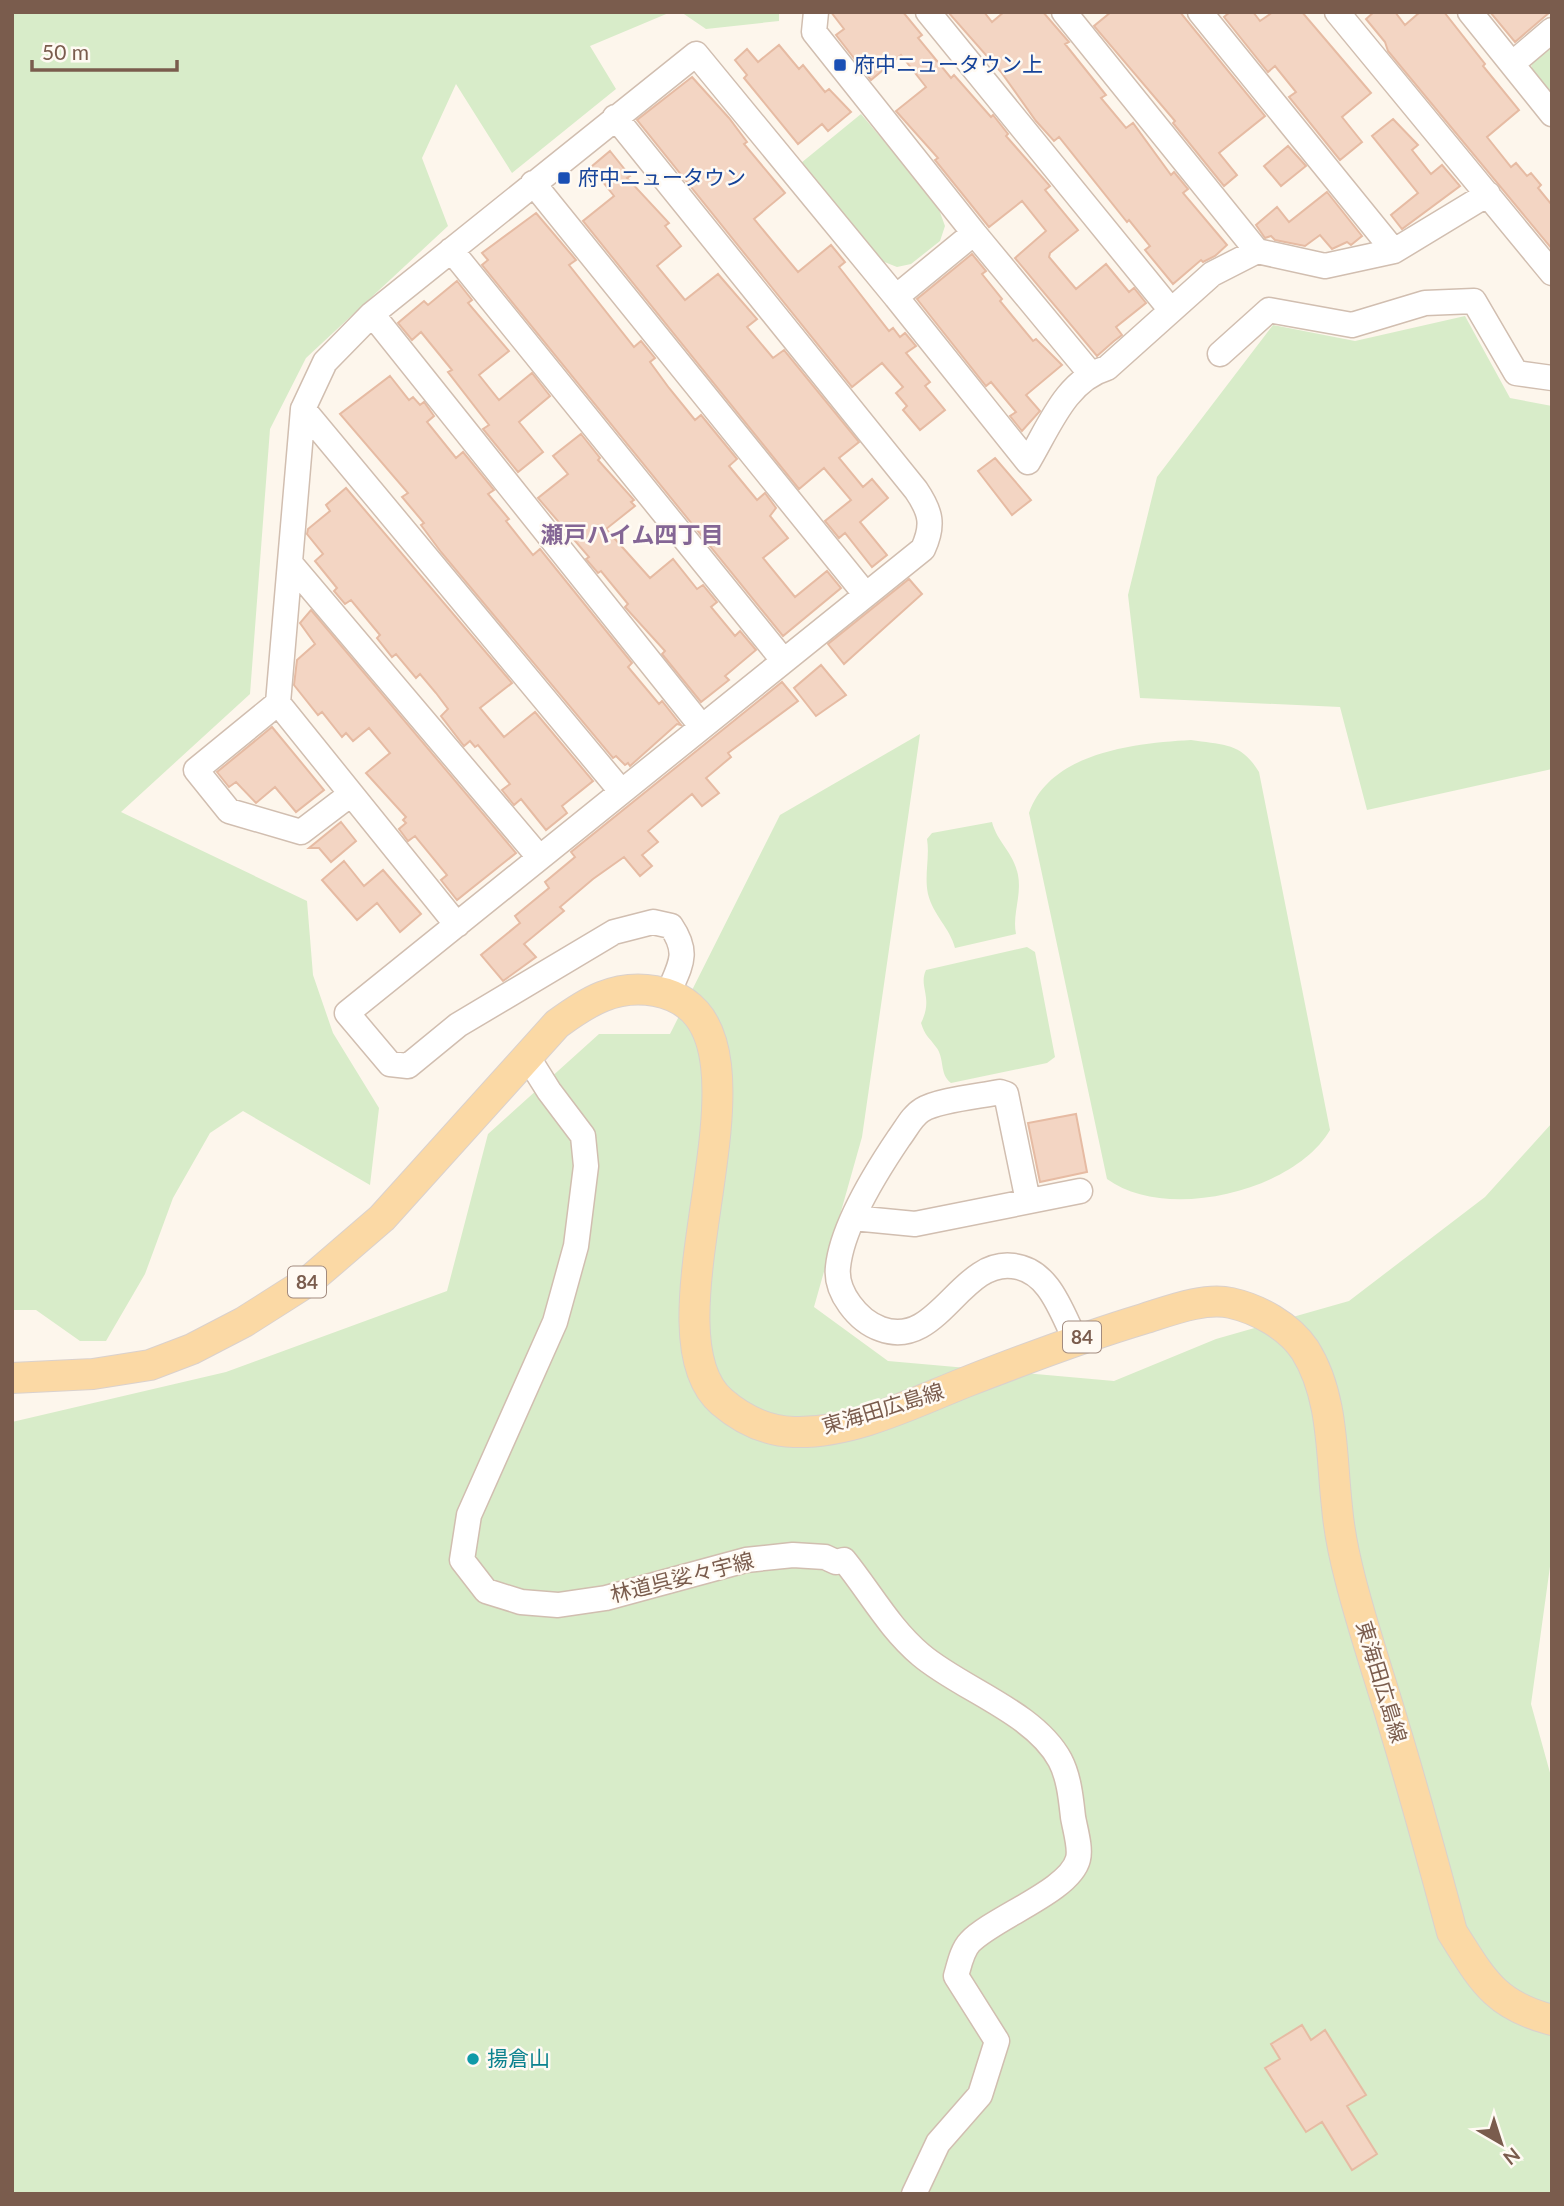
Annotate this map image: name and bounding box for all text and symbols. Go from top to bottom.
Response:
scale bar [32,28,177,72]
text: 50 m [42,39,89,64]
place label: 府中ニュータウン上 [854,51,1043,76]
marker: 府中ニュータウン上 [832,57,848,73]
place label: 府中ニュータウン [578,164,746,189]
marker: 府中ニュータウン [556,170,572,186]
district label: 瀬戸ハイム四丁目 [540,520,724,548]
road number: 84 [288,1266,326,1298]
road number: 84 [1063,1322,1101,1352]
street label: 東海田広島線 [819,1377,946,1438]
street label: 林道呉娑々宇線 [607,1547,756,1606]
street label: 東海田広島線 [1352,1618,1413,1745]
place label: 揚倉山 [487,2045,550,2070]
marker: 揚倉山 [465,2051,481,2067]
north arrow [1466,2108,1536,2178]
text: N [1499,2143,1525,2170]

